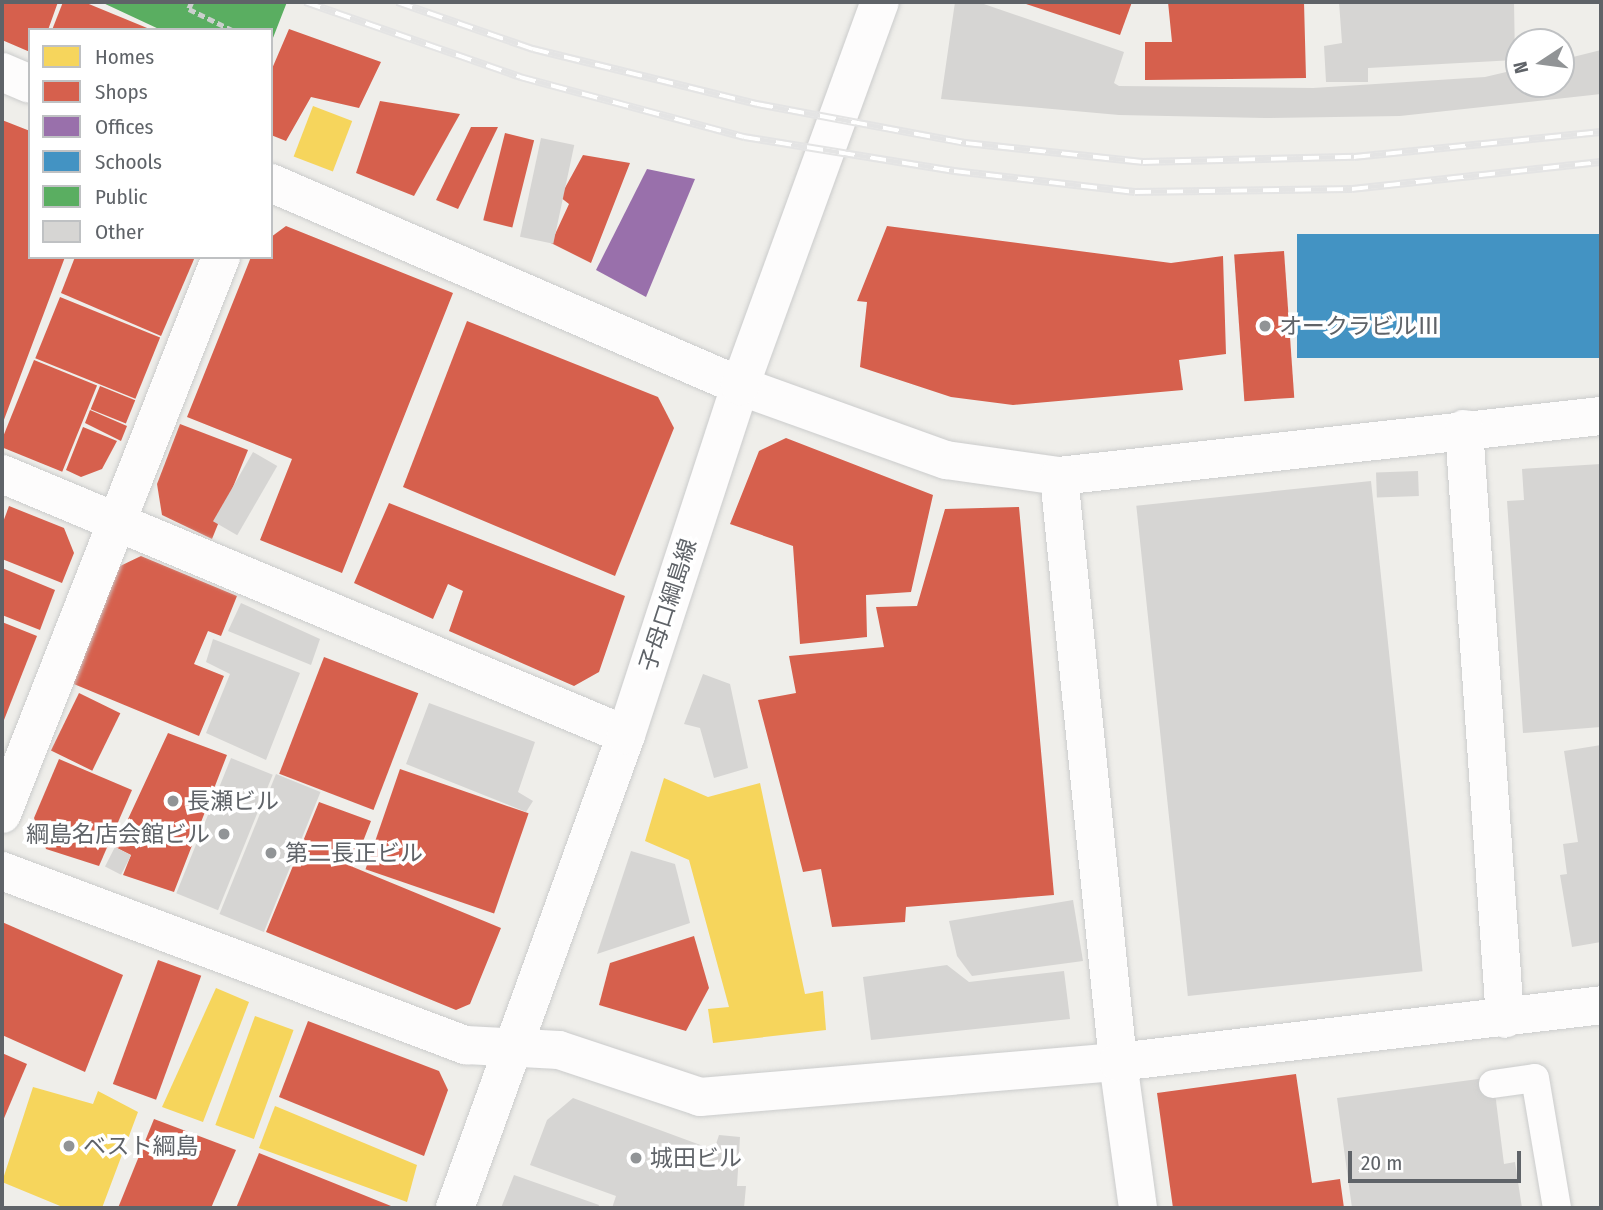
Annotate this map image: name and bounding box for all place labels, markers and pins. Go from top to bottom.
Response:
place label: オークラビルⅢ [1279,312,1440,340]
marker: オークラビルⅢ [1257,318,1273,334]
place label: 長瀬ビル [187,787,279,815]
marker: 長瀬ビル [165,793,181,809]
place label: 綱島名店会館ビル [26,820,210,848]
marker: 綱島名店会館ビル [216,826,232,842]
place label: 第二長正ビル [285,839,423,867]
marker: 第二長正ビル [263,845,279,861]
place label: ベスト綱島 [83,1132,198,1160]
marker: ベスト綱島 [61,1138,77,1154]
place label: 城田ビル [650,1144,742,1172]
marker: 城田ビル [628,1150,644,1166]

